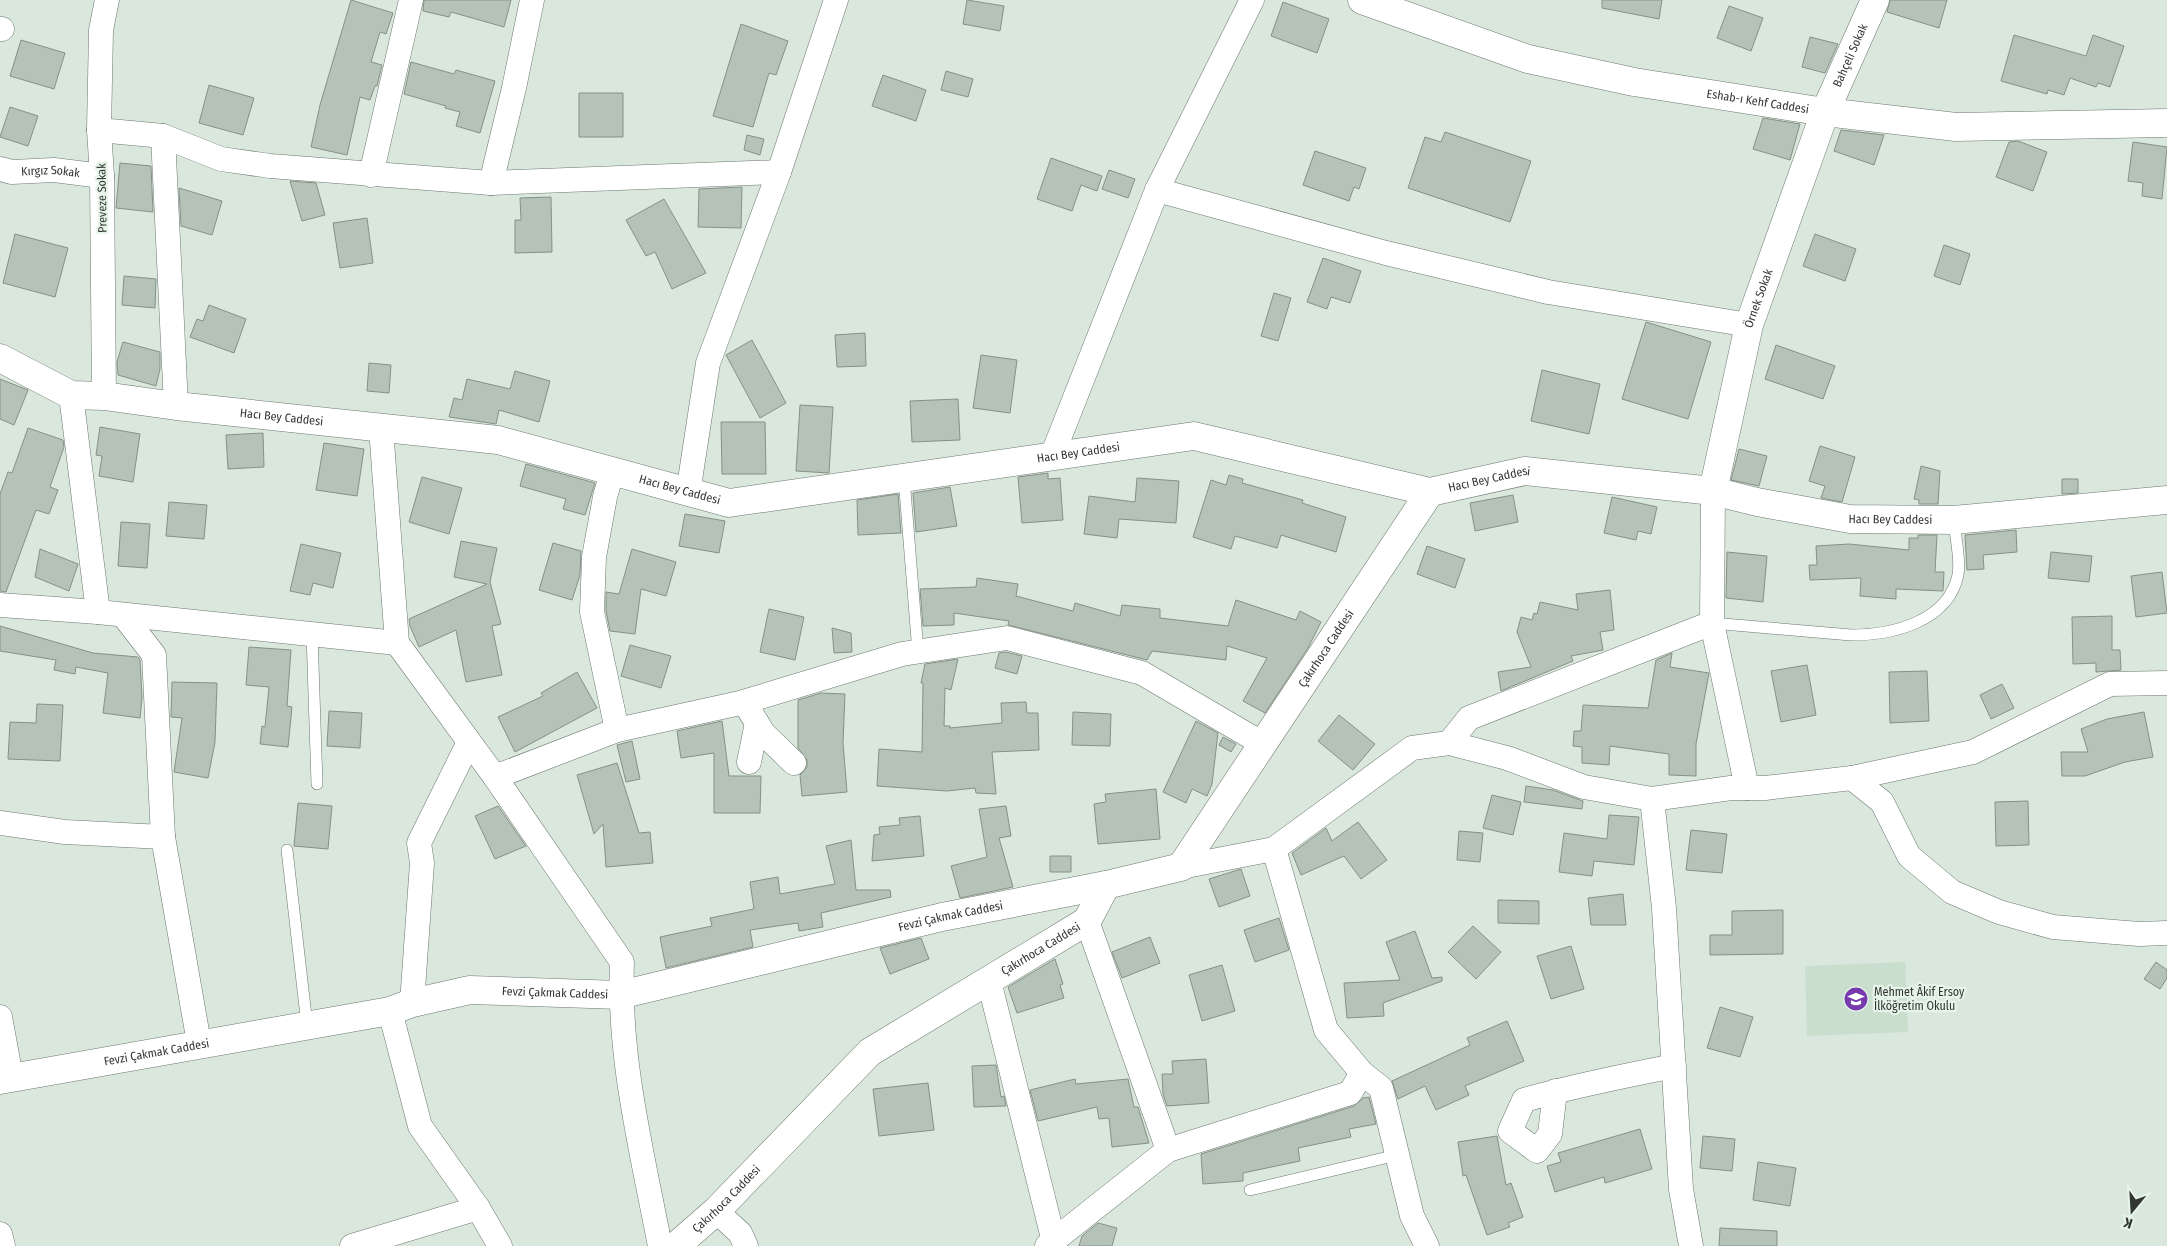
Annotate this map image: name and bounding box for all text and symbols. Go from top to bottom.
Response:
street label: Bahçeli Sokak [1830,21,1871,89]
street label: Eshab-ı Kehf Caddesi [1706,87,1810,116]
street label: Kırgız Sokak [21,163,81,180]
street label: Preveze Sokak [94,163,110,233]
street label: Örnek Sokak [1740,267,1776,330]
street label: Hacı Bey Caddesi [239,406,324,429]
street label: Hacı Bey Caddesi [1036,440,1121,466]
street label: Hacı Bey Caddesi [1447,464,1531,495]
street label: Hacı Bey Caddesi [638,472,722,507]
street label: Hacı Bey Caddesi [1848,512,1932,527]
street label: Çakırhoca Caddesi [1295,607,1357,690]
street label: Fevzi Çakmak Caddesi [897,898,1004,934]
street label: Çakırhoca Caddesi [999,920,1083,978]
street label: Fevzi Çakmak Caddesi [502,984,609,1002]
place label: Mehmet Âkif Ersoy İlköğretim Okulu [1874,984,1965,1013]
school or university icon: Mehmet Âkif Ersoy İlköğretim Okulu [1843,986,1869,1012]
street label: Fevzi Çakmak Caddesi [103,1036,210,1068]
street label: Çakırhoca Caddesi [689,1162,763,1235]
north arrow [2107,1186,2157,1236]
text: K [2121,1213,2135,1232]

